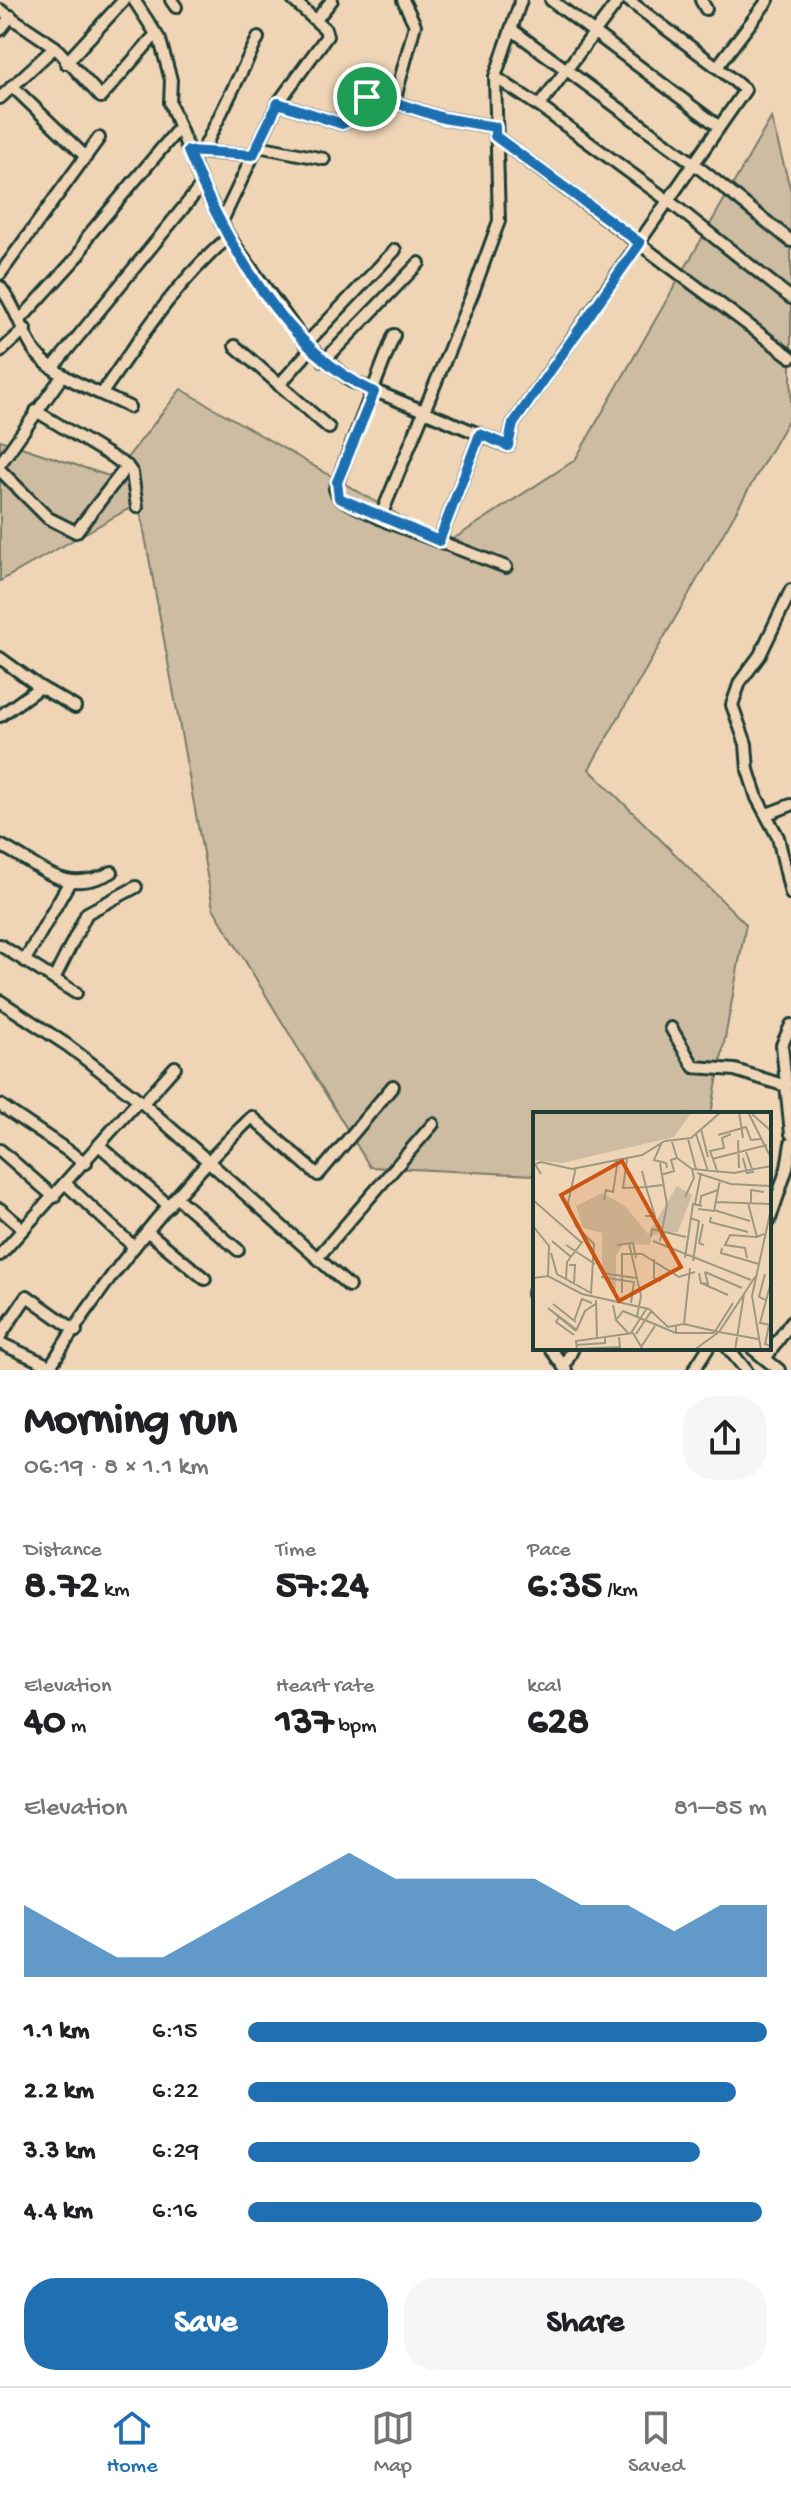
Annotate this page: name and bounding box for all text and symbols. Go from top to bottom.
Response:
pin [333,63,401,131]
icon: arrive [345,75,389,119]
inset map [533,1112,771,1350]
button: share [683,1396,767,1480]
text: Morning run [24,1397,237,1449]
text: 06:19 · 8 × 1.1 km [24,1453,209,1484]
text: Distance [24,1538,102,1564]
text: Time [276,1538,316,1564]
text: Pace [527,1538,571,1564]
text: 8.72 [24,1564,99,1611]
text: 57:24 [276,1564,369,1611]
text: 6:35 [527,1564,602,1611]
text: km [99,1578,130,1604]
text: /km [602,1578,638,1604]
text: Elevation [24,1674,111,1700]
text: Heart rate [276,1674,374,1700]
text: kcal [527,1674,562,1700]
text: 40 [24,1700,66,1747]
text: 137 [276,1700,333,1747]
text: 628 [527,1700,589,1747]
text: m [66,1714,86,1740]
text: bpm [333,1714,377,1740]
text: Elevation [24,1794,127,1825]
text: 81–85 m [674,1794,767,1825]
text: 1.1 km [24,2017,89,2048]
text: 6:15 [152,2017,198,2048]
text: 2.2 km [24,2077,94,2108]
text: 6:22 [152,2077,199,2108]
text: 3.3 km [24,2137,95,2168]
text: 6:29 [152,2137,199,2168]
text: 4.4 km [24,2197,93,2228]
text: 6:16 [152,2197,197,2228]
button: Save [24,2278,388,2370]
button: Share [404,2278,767,2370]
tab: Home [107,2406,158,2480]
tab: Map [371,2406,415,2480]
tab: Saved [628,2406,684,2480]

